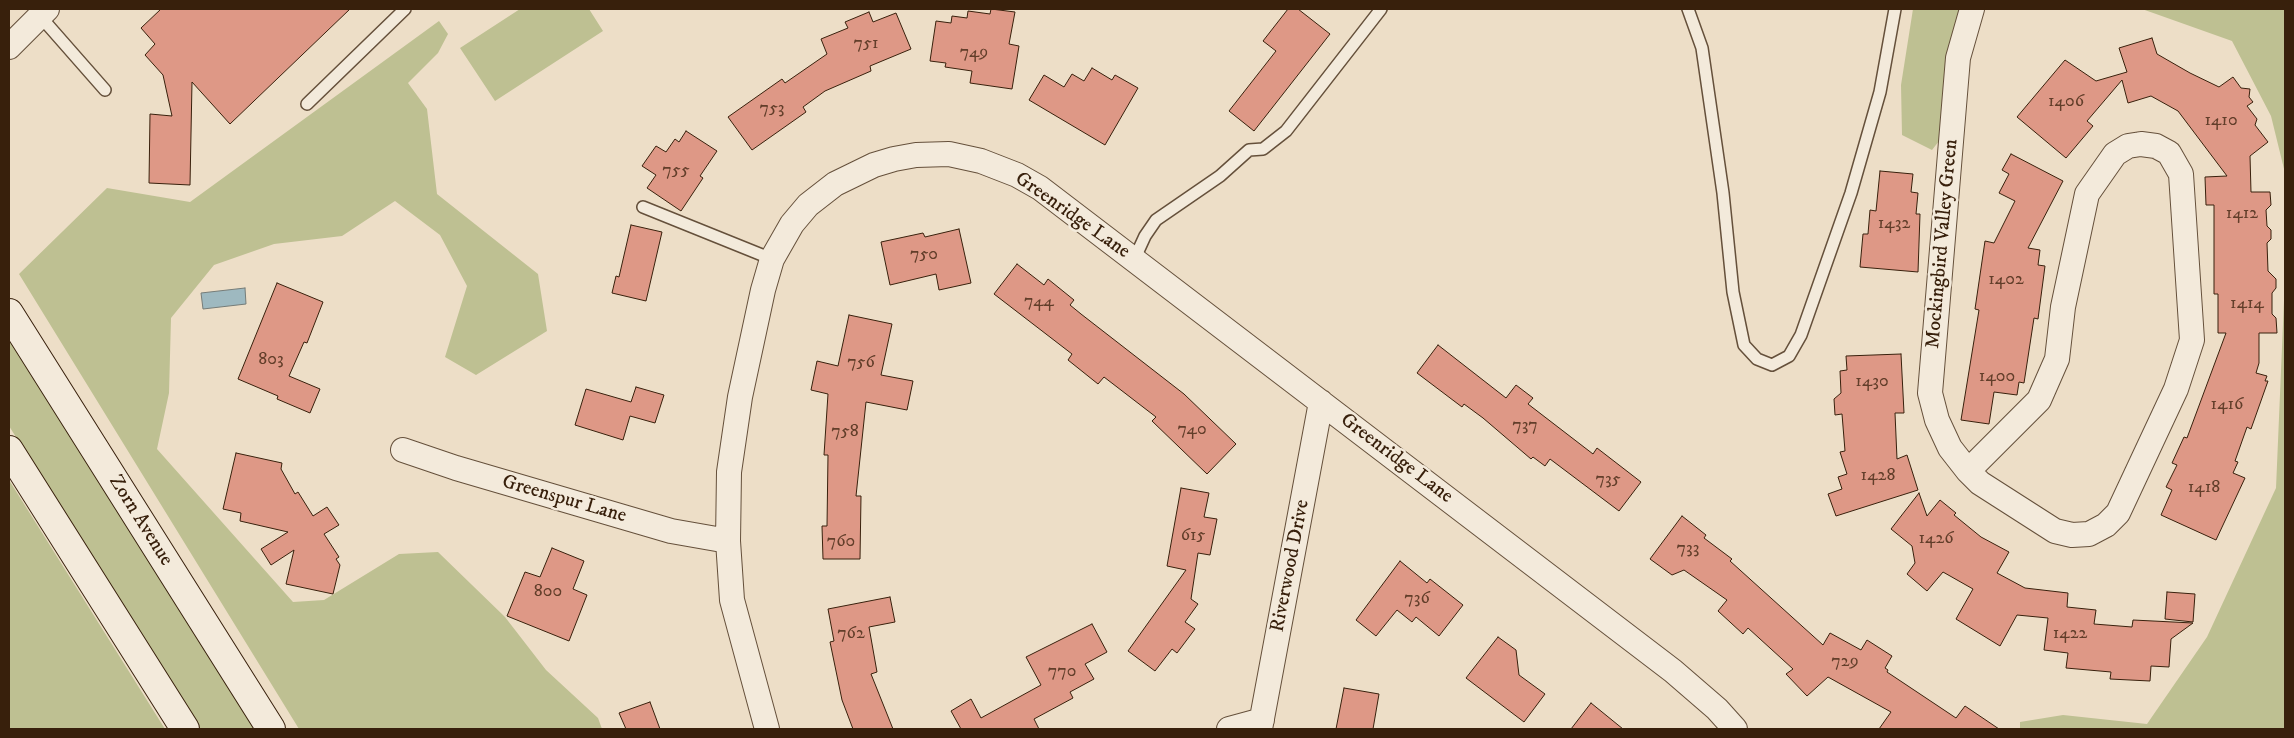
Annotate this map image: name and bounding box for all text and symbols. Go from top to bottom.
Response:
house number: 751 [854,33,878,55]
house number: 749 [960,42,988,64]
house number: 1406 [2048,91,2084,113]
house number: 753 [759,98,785,120]
house number: 1410 [2204,110,2238,132]
street label: Mockingbird Valley Green [1922,138,1964,350]
house number: 755 [662,160,690,182]
street label: Greenridge Lane [1010,167,1134,265]
house number: 1412 [2226,203,2258,225]
house number: 1432 [1878,213,1910,235]
house number: 750 [910,244,938,266]
house number: 1402 [1988,269,2024,291]
house number: 744 [1024,291,1054,313]
house number: 1414 [2230,293,2264,315]
house number: 803 [258,349,284,371]
house number: 756 [847,352,875,374]
house number: 1400 [1979,366,2015,388]
house number: 1430 [1855,371,1889,393]
house number: 1416 [2211,394,2243,416]
street label: Greenridge Lane [1335,409,1457,509]
house number: 737 [1512,415,1538,437]
house number: 740 [1177,419,1207,441]
house number: 758 [831,421,859,443]
house number: 1428 [1861,465,1895,487]
house number: 735 [1595,469,1621,491]
street label: Zorn Avenue [103,471,177,571]
street label: Greenspur Lane [499,471,629,529]
house number: 1418 [2188,477,2220,499]
street label: Riverwood Drive [1266,498,1316,634]
house number: 615 [1181,525,1205,547]
house number: 1426 [1918,528,1954,550]
house number: 760 [827,531,855,553]
house number: 733 [1677,538,1699,560]
house number: 800 [534,581,562,603]
house number: 736 [1404,588,1430,610]
house number: 762 [837,623,865,645]
house number: 1422 [2053,623,2087,645]
house number: 729 [1831,651,1859,673]
house number: 770 [1048,661,1076,683]

